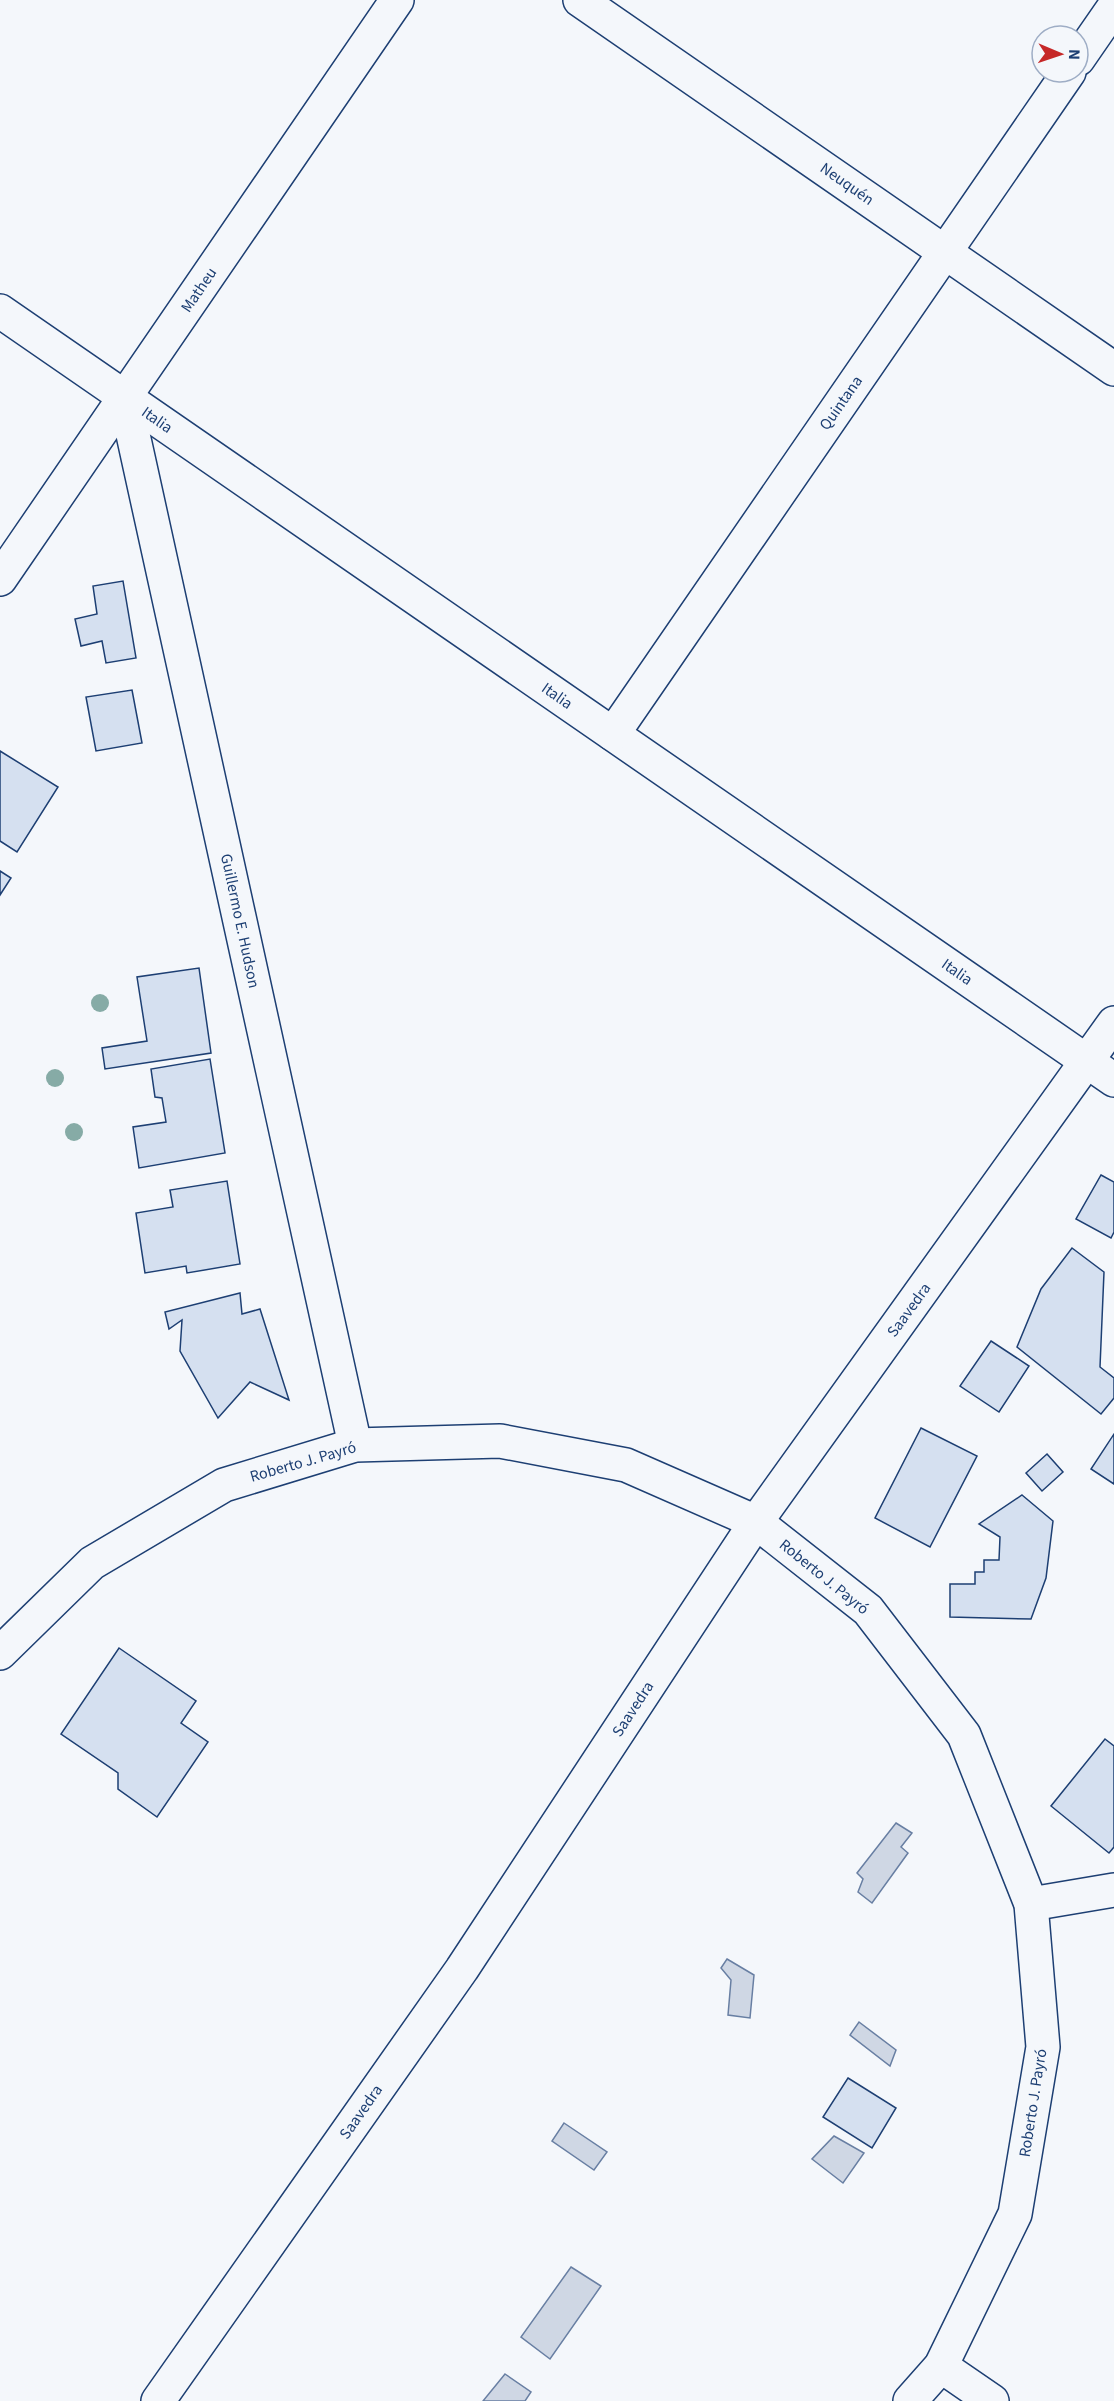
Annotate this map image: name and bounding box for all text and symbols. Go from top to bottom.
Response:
north arrow [1030,24,1090,84]
text: N [1063,49,1085,60]
street label: Neuquén [816,157,878,211]
street label: Matheu [176,263,222,317]
street label: Quintana [814,371,868,435]
street label: Italia [137,401,177,439]
street label: Italia [537,677,577,715]
street label: Guillermo E. Hudson [215,852,265,990]
street label: Italia [937,953,977,991]
street label: Saavedra [882,1278,936,1342]
street label: Roberto J. Payró [247,1436,359,1488]
street label: Roberto J. Payró [775,1534,873,1620]
street label: Saavedra [607,1677,659,1741]
street label: Roberto J. Payró [1014,2047,1052,2159]
street label: Saavedra [334,2080,388,2144]

